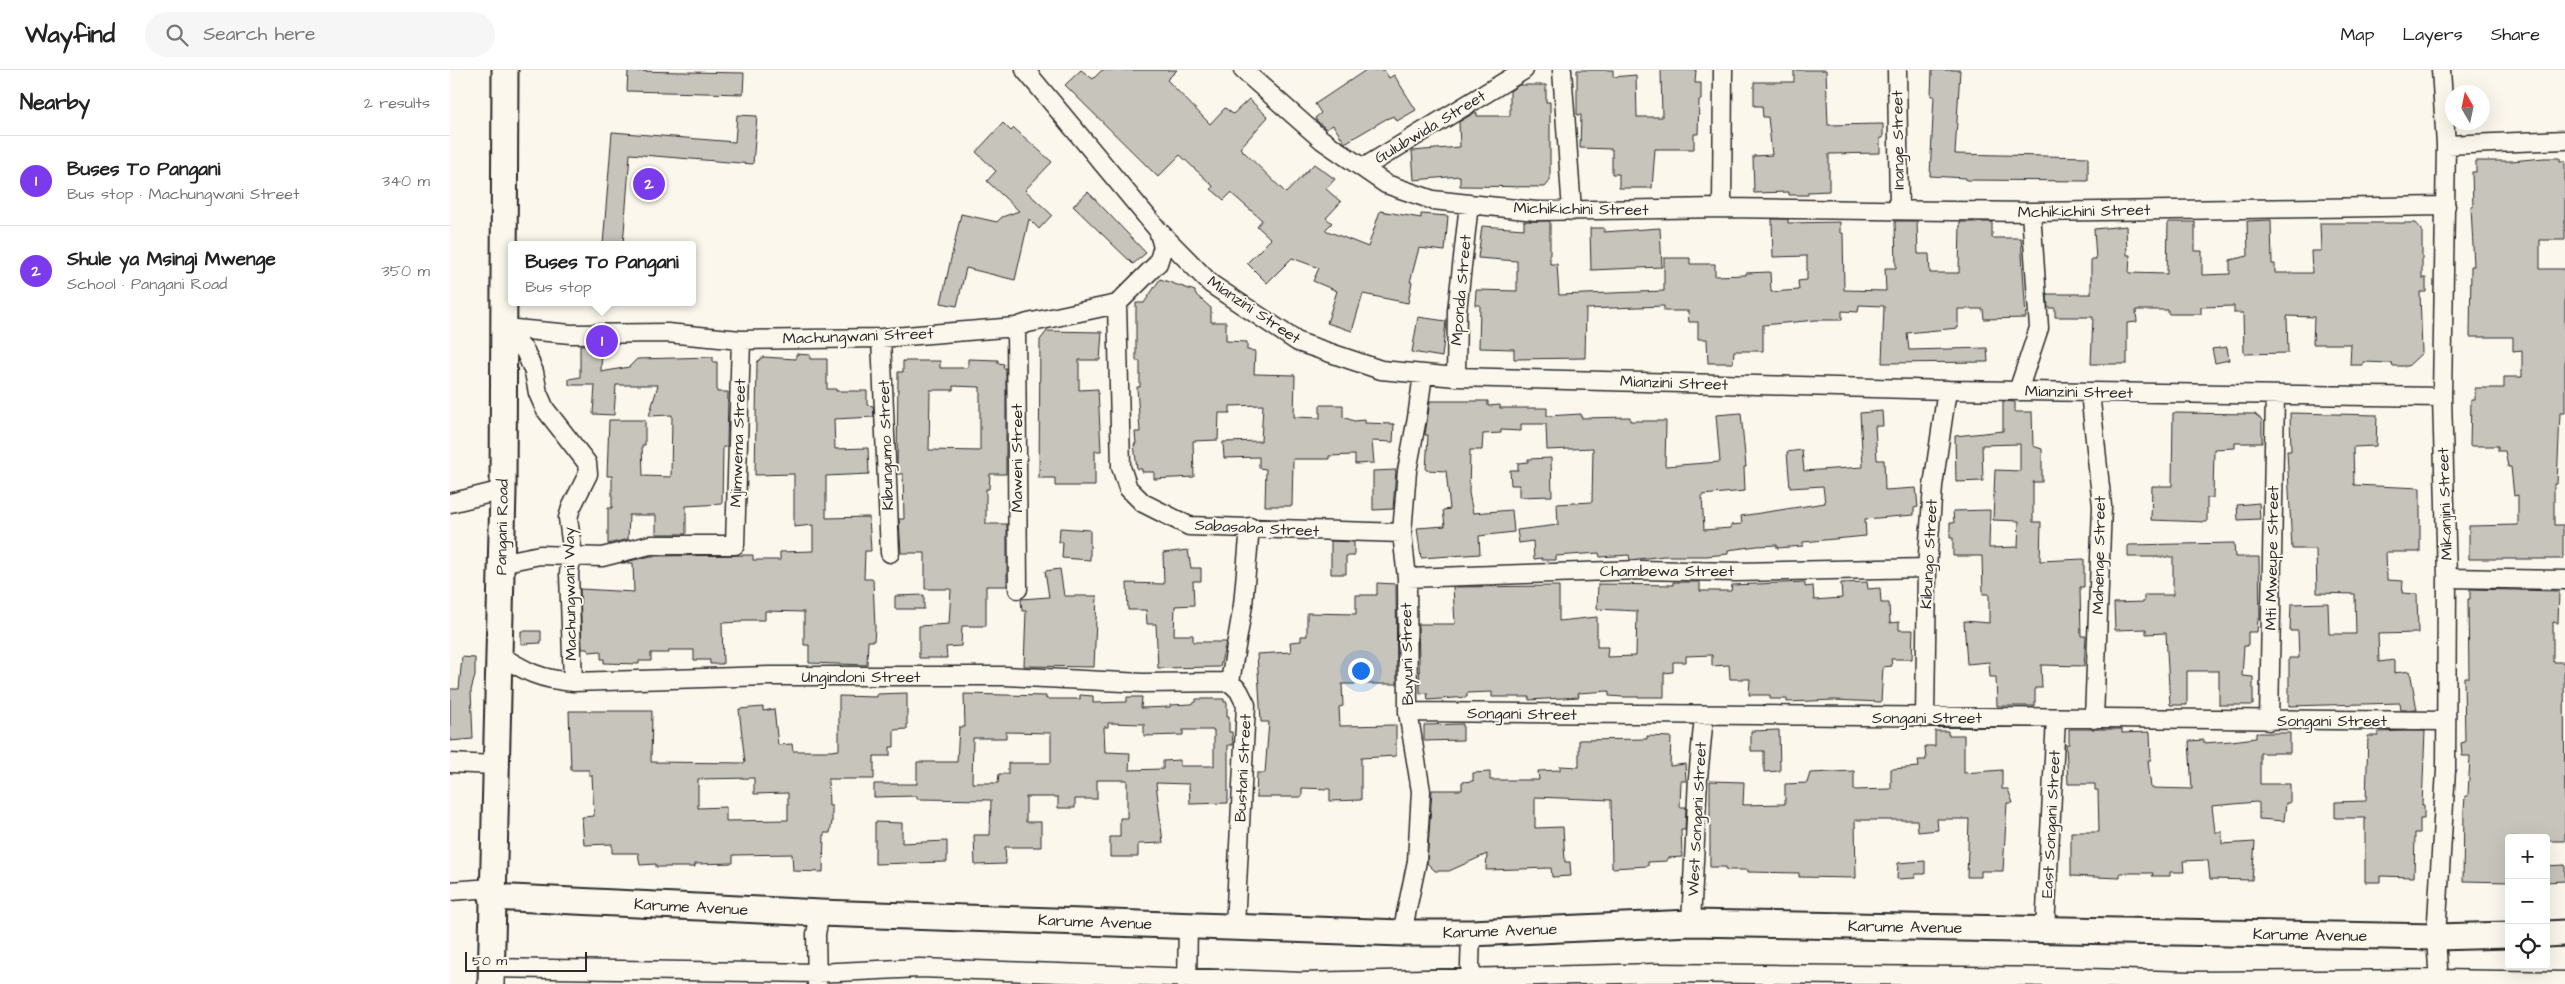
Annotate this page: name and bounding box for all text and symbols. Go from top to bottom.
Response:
search box [145,12,495,57]
text: Wayfind [25,18,115,52]
icon: search [163,21,191,49]
text: Search here [203,21,315,48]
text: Map [2340,22,2374,47]
text: Layers [2402,22,2463,47]
text: Share [2491,22,2540,47]
street label: Gulubwida Street [1370,85,1490,169]
north arrow [2445,85,2490,130]
text: Nearby [20,88,90,117]
street label: Inange Street [1886,90,1911,190]
text: 2 results [364,92,430,114]
text: Buses To Pangani [67,156,220,183]
pin: 2 [633,165,665,203]
text: 1 [35,170,37,192]
text: 340 m [382,170,430,192]
text: Bus stop · Machungwani Street [67,183,299,205]
street label: Michikichini Street [1513,197,1649,221]
street label: Mchikichini Street [2018,199,2151,223]
street label: Mponda Street [1445,233,1477,346]
popup [508,241,696,306]
text: Shule ya Msingi Mwenge [67,246,276,273]
text: Buses To Pangani [525,249,679,276]
text: 2 [31,260,41,282]
text: 350 m [382,260,430,282]
street label: Mianzini Street [1203,271,1305,350]
text: School · Pangani Road [67,273,227,295]
text: Bus stop [525,276,592,298]
pin: 1 [586,322,618,360]
street label: Machungwani Street [782,322,934,351]
street label: Mianzini Street [1619,370,1729,396]
street label: Mjimwema Street [725,378,751,508]
street label: Kibungumo Street [873,379,900,511]
street label: Mianzini Street [2025,380,2134,404]
street label: Maweni Street [1006,403,1028,513]
street label: Mikanjini Street [2432,447,2458,561]
street label: Pangani Road [490,479,515,575]
street label: Mti Mweupe Street [2260,485,2284,631]
street label: Mahenge Street [2087,495,2112,615]
street label: Kibungo Street [1915,498,1944,610]
street label: Sabasaba Street [1194,514,1320,542]
street label: Machungwani Way [558,527,583,661]
street label: Chambewa Street [1600,560,1735,582]
street label: Buyuni Street [1395,602,1420,705]
your location [1348,658,1374,684]
street label: Ungindoni Street [801,666,921,689]
street label: Songani Street [1467,702,1578,727]
street label: Songani Street [1872,707,1982,730]
street label: Songani Street [2277,710,2387,733]
street label: Bustani Street [1229,713,1257,823]
street label: West Songani Street [1682,741,1713,897]
street label: East Songani Street [2036,749,2067,899]
map controls [2505,834,2550,969]
button: + [2505,834,2550,879]
button: − [2505,879,2550,924]
street label: Karume Avenue [633,893,749,921]
street label: Karume Avenue [1038,909,1153,935]
street label: Karume Avenue [1848,915,1963,939]
street label: Karume Avenue [1443,918,1558,944]
street label: Karume Avenue [2253,923,2368,947]
button: locate [2505,924,2550,969]
scale bar [465,949,588,972]
text: 50 m [472,951,507,971]

